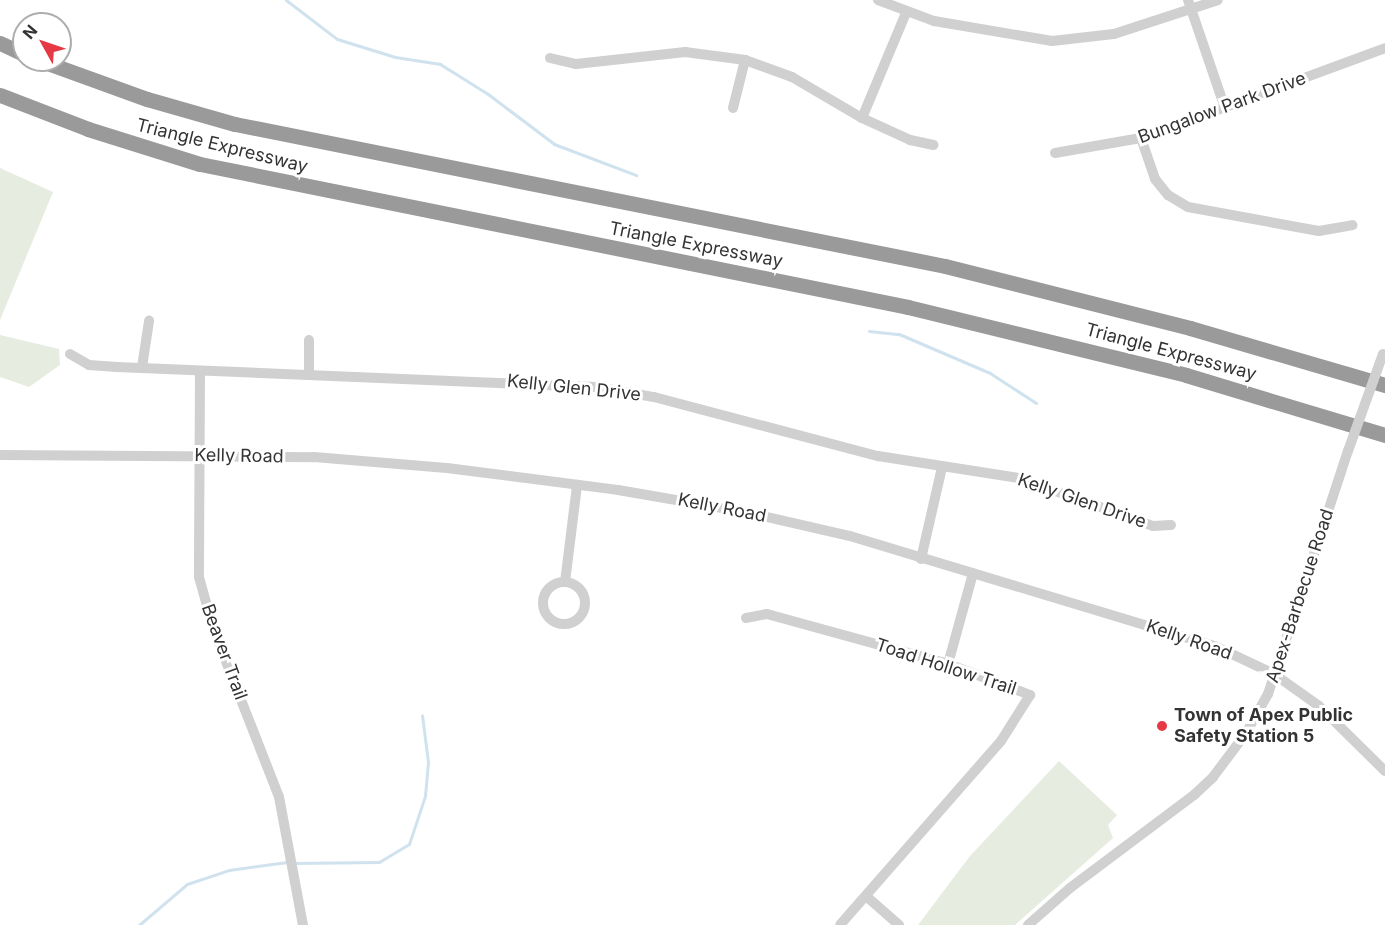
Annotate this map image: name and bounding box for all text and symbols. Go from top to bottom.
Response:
north arrow [12,12,72,72]
text: N [18,21,41,43]
street label: Bungalow Park Drive [1135,68,1309,148]
street label: Triangle Expressway [134,114,310,178]
street label: Triangle Expressway [608,218,784,272]
street label: Triangle Expressway [1083,319,1259,385]
street label: Kelly Glen Drive [506,370,642,406]
street label: Kelly Road [194,444,284,468]
street label: Kelly Glen Drive [1015,469,1149,533]
street label: Kelly Road [676,489,768,527]
street label: Apex-Barbecue Road [1262,506,1338,686]
street label: Beaver Trail [197,601,251,703]
street label: Kelly Road [1143,615,1235,665]
street label: Toad Hollow Trail [873,634,1019,700]
place label: Town of Apex Public Safety Station 5 [1174,705,1353,748]
marker: Town of Apex Public Safety Station 5 [1155,719,1169,733]

